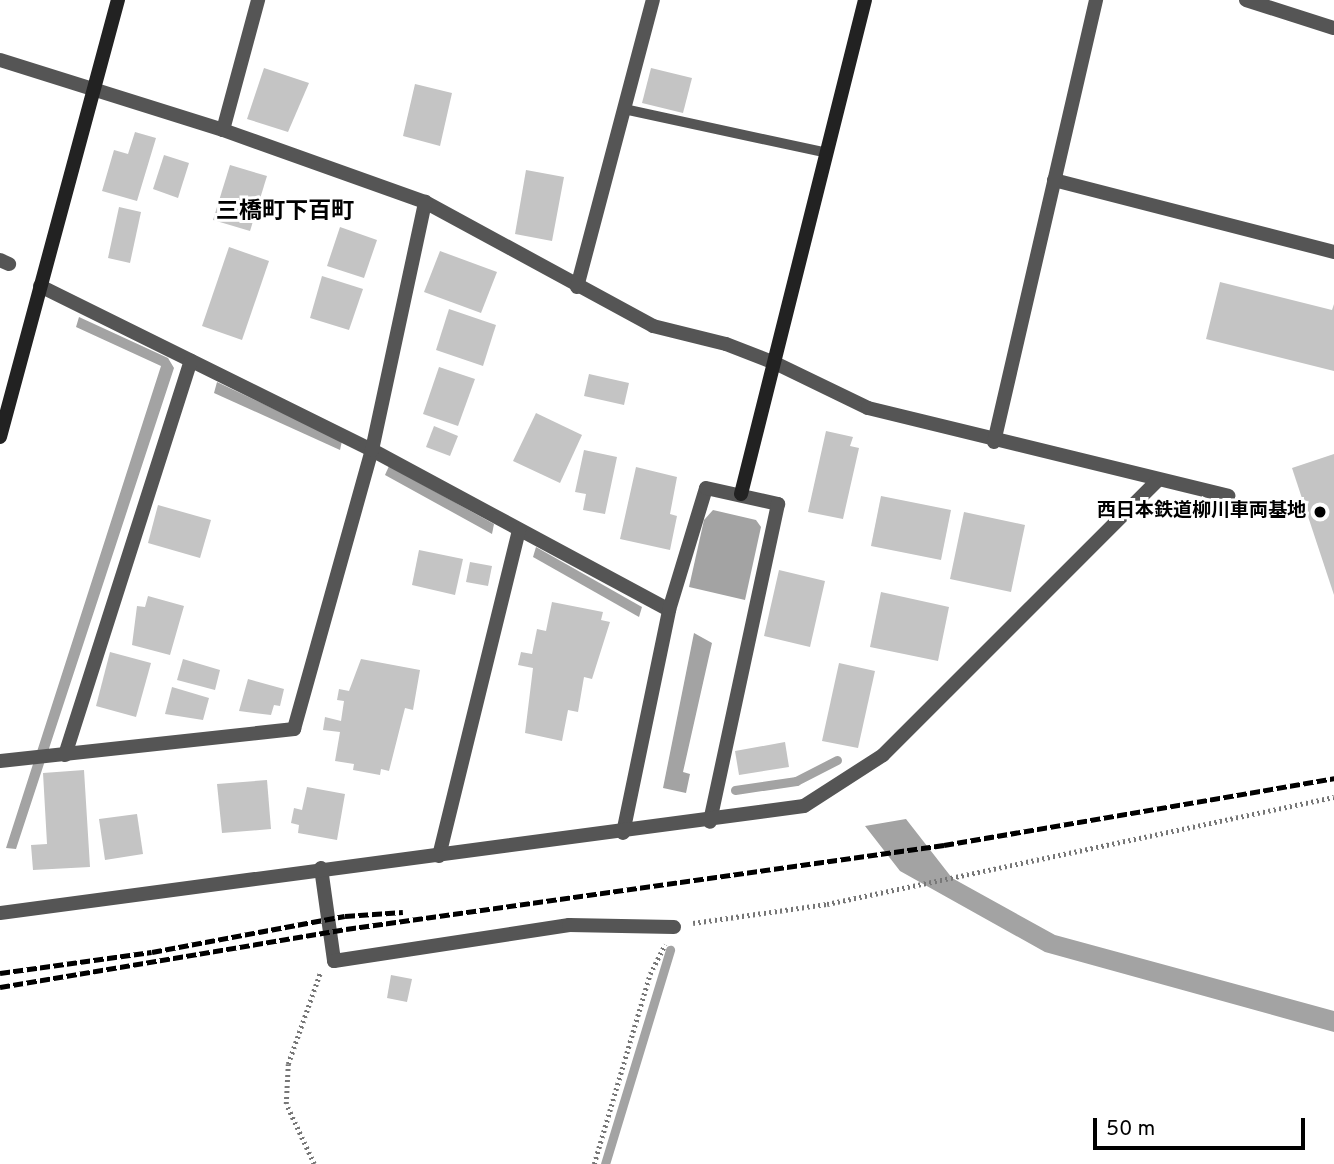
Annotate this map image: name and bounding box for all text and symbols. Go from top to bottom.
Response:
district label: 三橋町下百町 [216,199,354,227]
place label: 西日本鉄道柳川車両基地 [1097,501,1306,523]
marker: 西日本鉄道柳川車両基地 [1312,504,1328,520]
scale bar [1096,1104,1308,1148]
text: 50 m [1106,1116,1155,1143]

